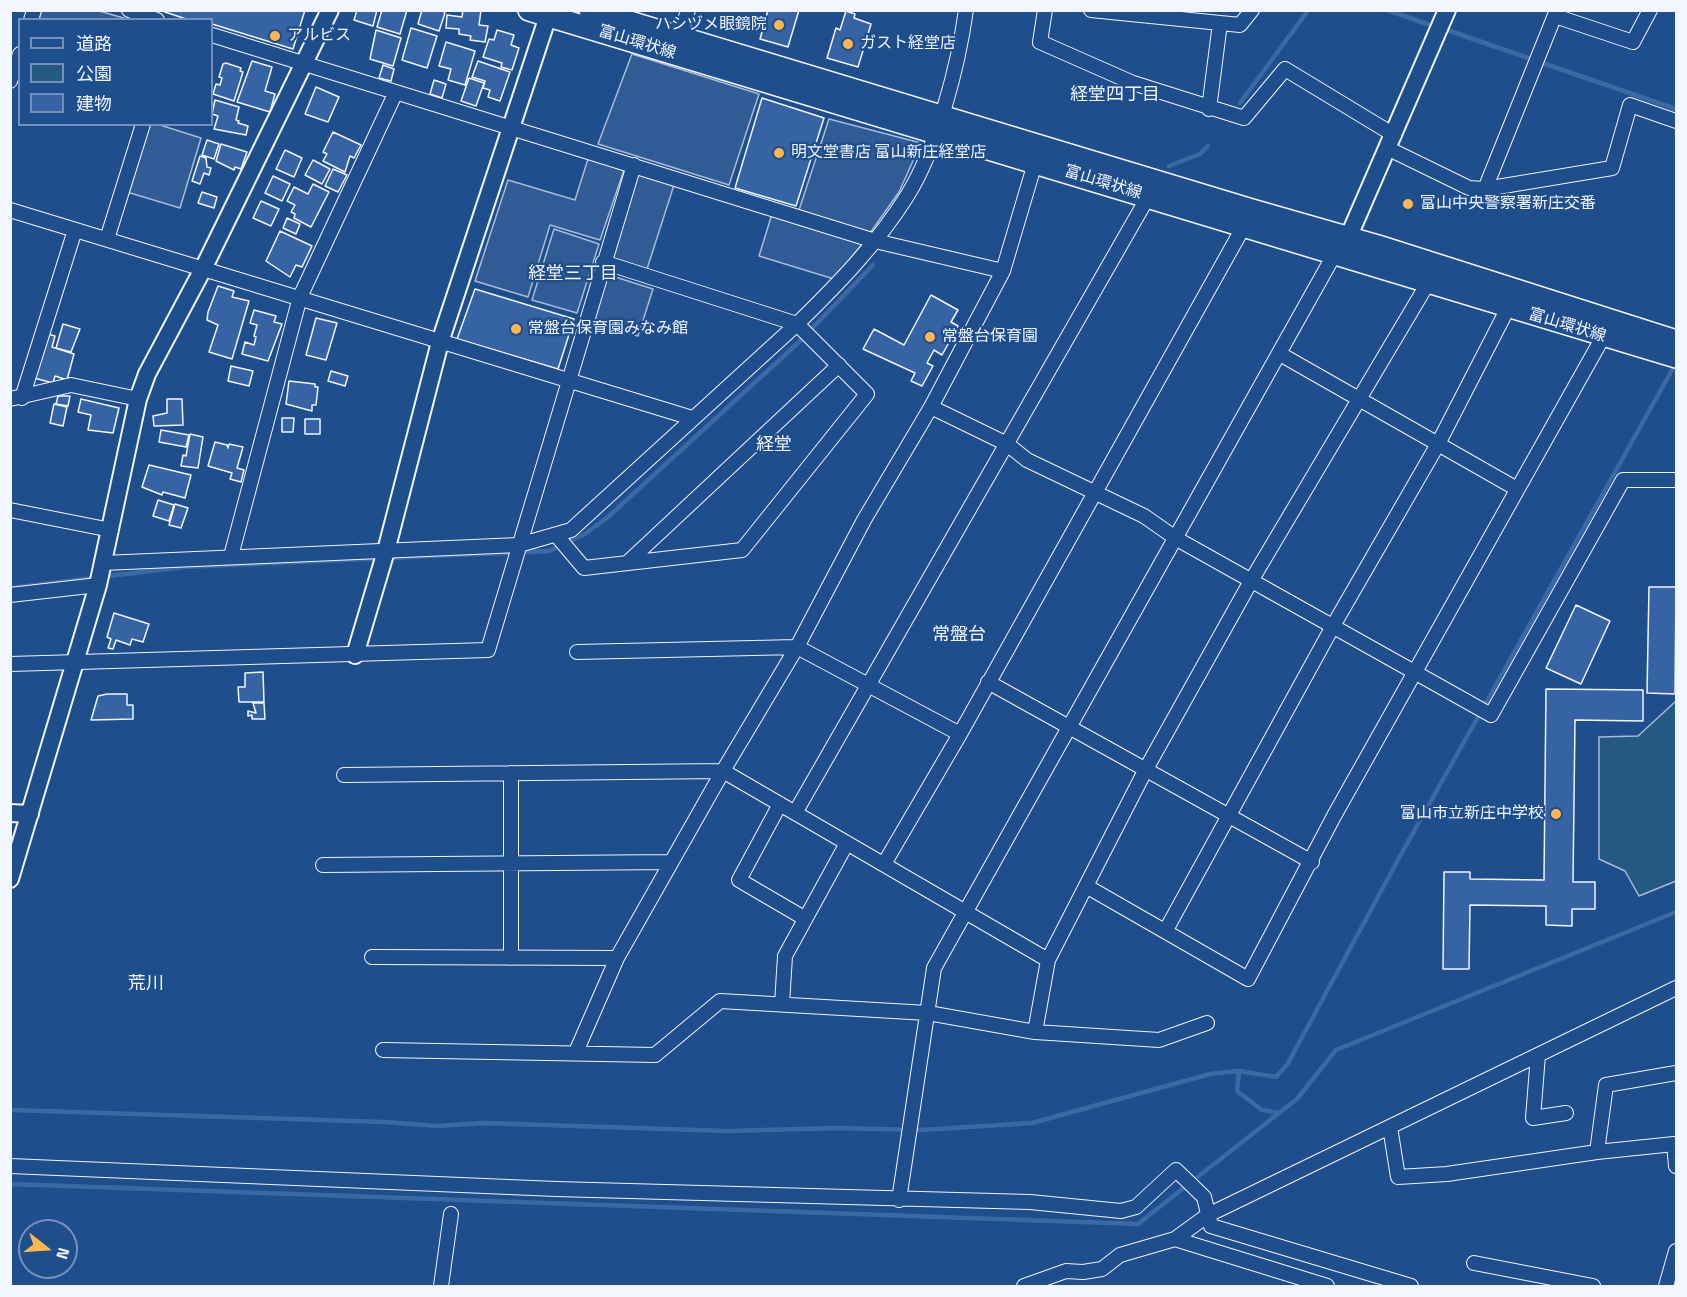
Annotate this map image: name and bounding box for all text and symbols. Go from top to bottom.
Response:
place label: ハシヅメ眼鏡院 [655,15,767,35]
legend [18,18,213,126]
marker: ハシヅメ眼鏡院 [772,18,786,32]
street label: 富山環状線 [596,22,678,64]
place label: アルビス [287,26,351,46]
marker: アルビス [268,29,282,43]
text: 道路 [76,30,112,57]
place label: ガスト経堂店 [860,34,956,54]
marker: ガスト経堂店 [841,37,855,51]
text: 公園 [76,60,112,87]
district label: 経堂四丁目 [1070,85,1160,107]
text: 建物 [76,90,112,117]
place label: 明文堂書店 富山新庄経堂店 [791,143,987,163]
marker: 明文堂書店 富山新庄経堂店 [772,146,786,160]
street label: 富山環状線 [1062,162,1144,204]
place label: 富山中央警察署新庄交番 [1420,194,1596,214]
marker: 富山中央警察署新庄交番 [1401,197,1415,211]
district label: 経堂三丁目 [528,264,618,286]
street label: 富山環状線 [1526,305,1608,347]
place label: 常盤台保育園みなみ館 [528,319,688,339]
marker: 常盤台保育園みなみ館 [509,322,523,336]
place label: 常盤台保育園 [942,327,1038,347]
marker: 常盤台保育園 [923,330,937,344]
district label: 経堂 [756,435,792,457]
district label: 常盤台 [932,625,986,647]
place label: 富山市立新庄中学校 [1400,804,1544,824]
marker: 富山市立新庄中学校 [1549,807,1563,821]
district label: 荒川 [128,974,164,996]
north arrow [18,1219,78,1279]
text: N [50,1245,76,1262]

